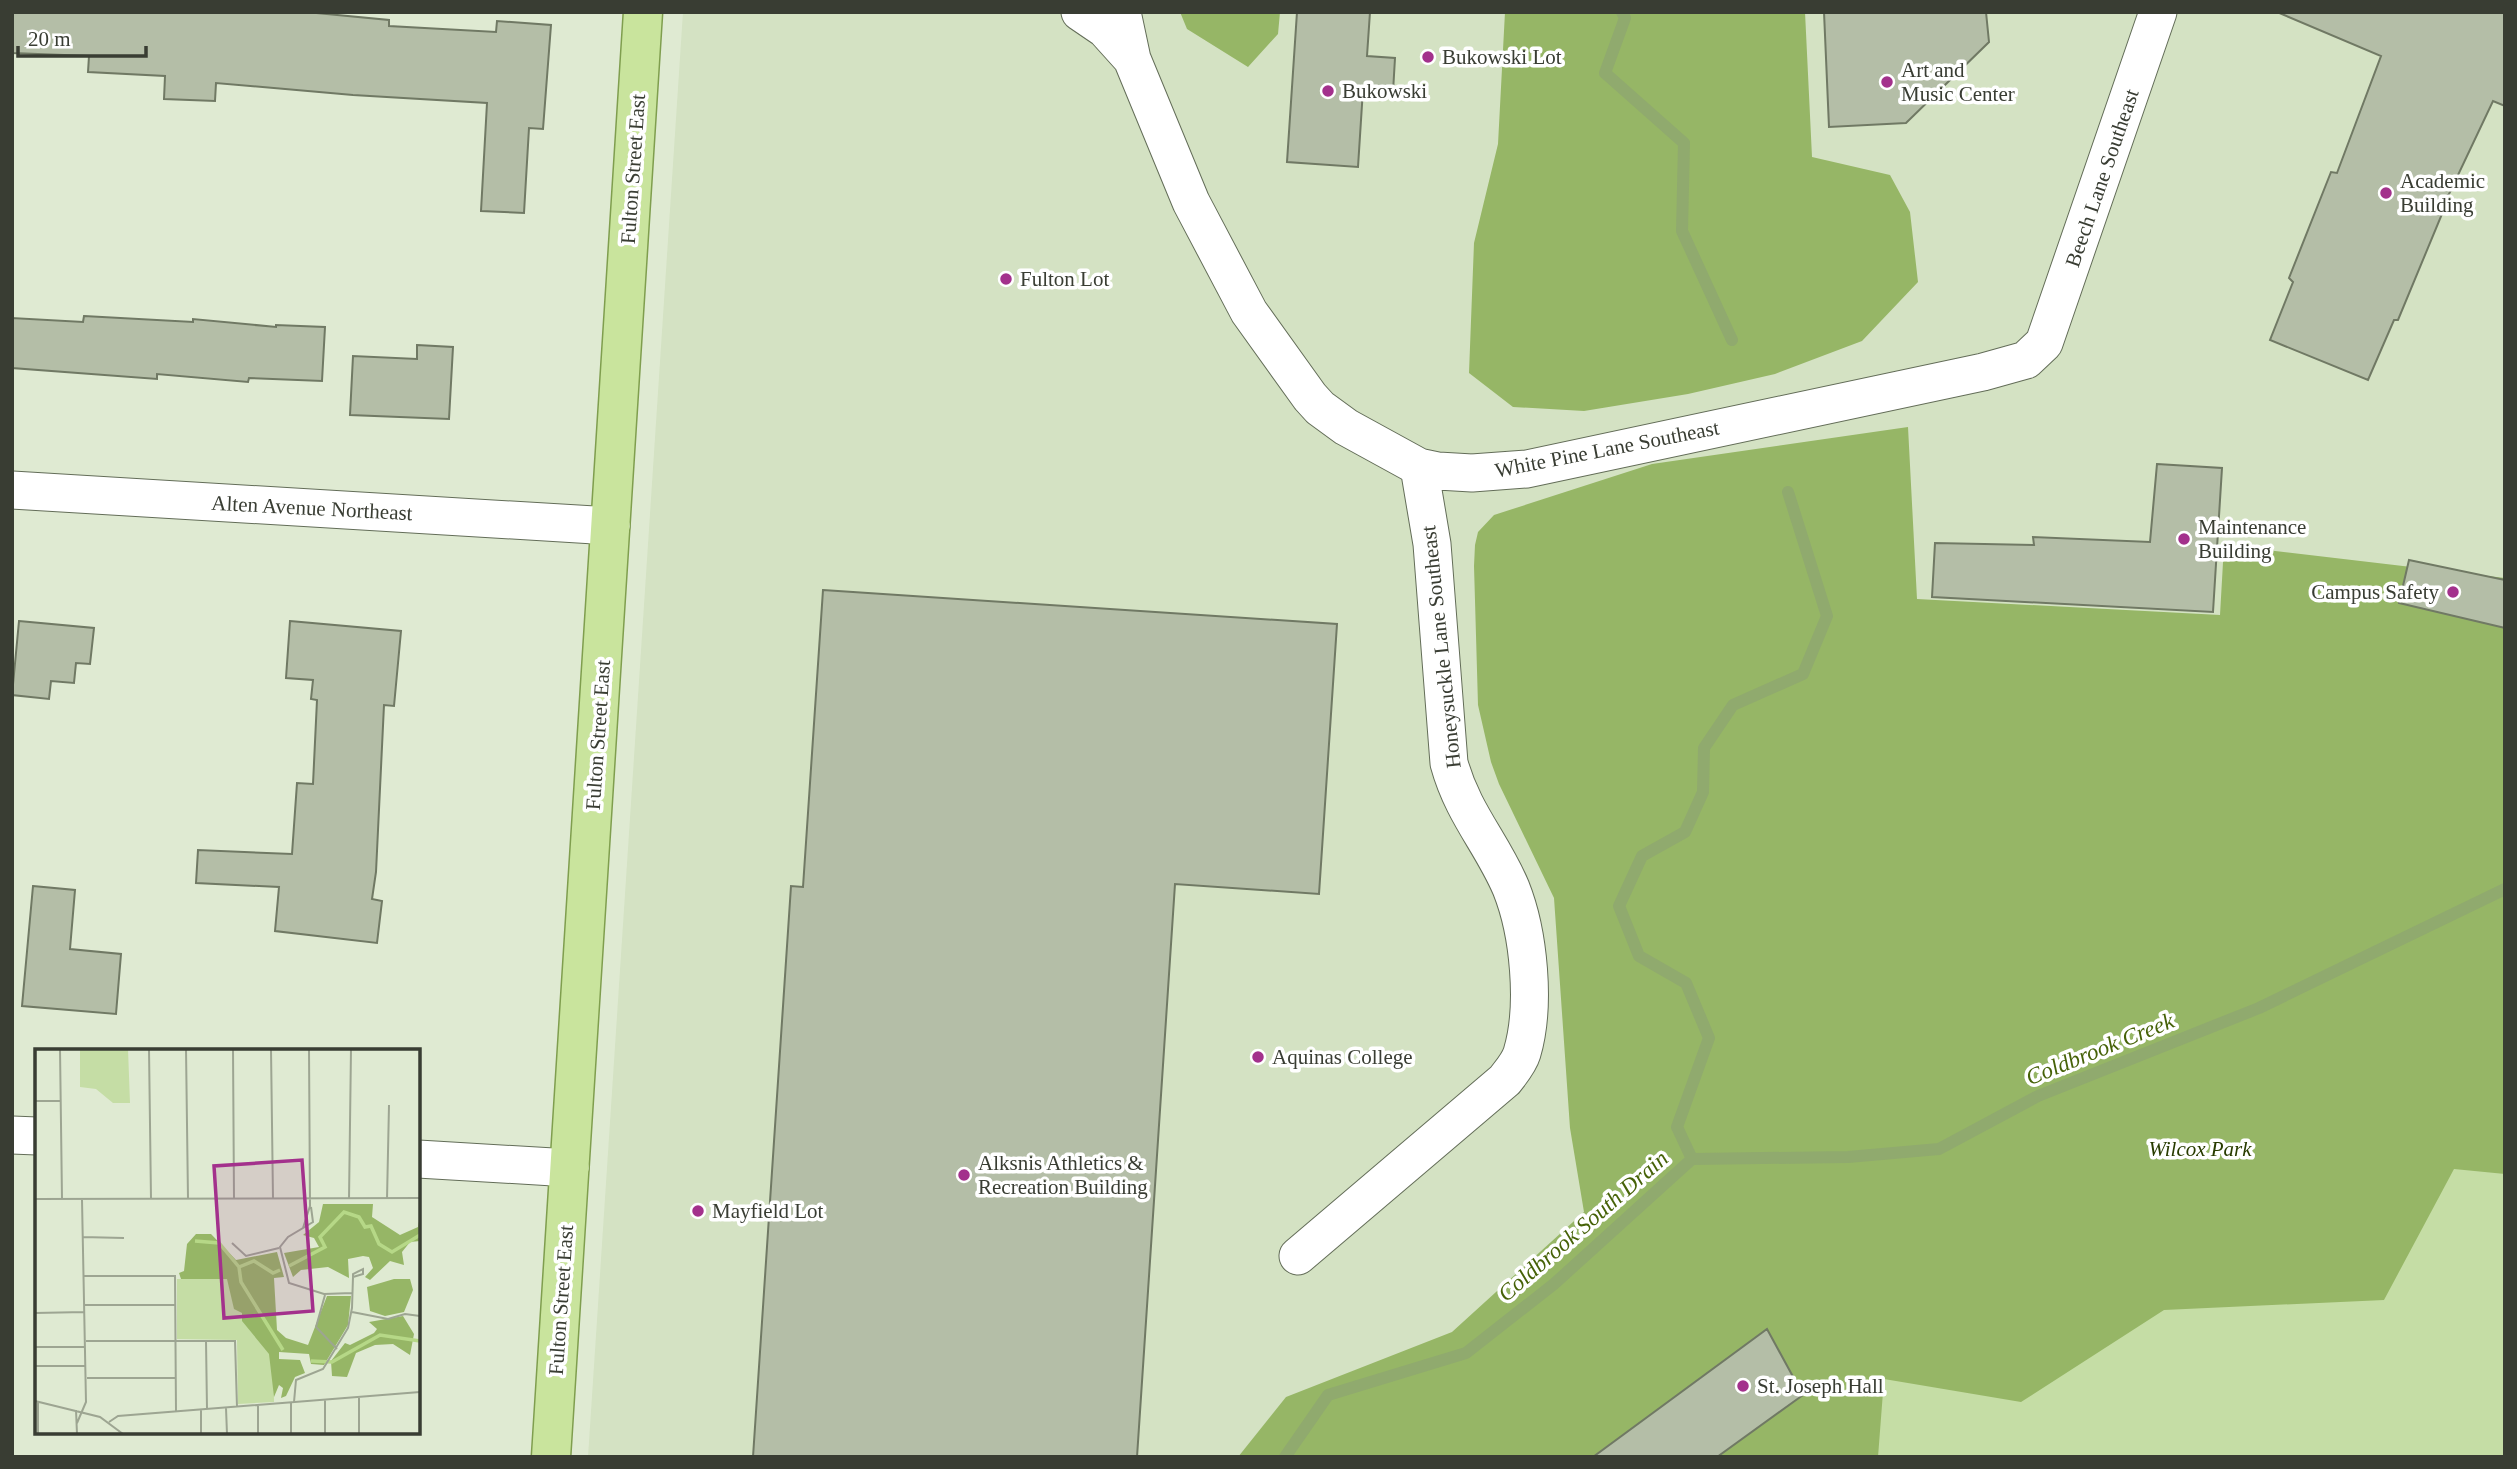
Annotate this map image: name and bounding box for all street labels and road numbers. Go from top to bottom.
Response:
street label: Beech Lane Southeast [2060,86,2144,270]
street label: Fulton Street East [616,93,650,245]
street label: White Pine Lane Southeast [1493,415,1721,483]
street label: Alten Avenue Northeast [211,491,413,525]
street label: Honeysuckle Lane Southeast [1416,524,1466,769]
street label: Fulton Street East [581,659,615,811]
street label: Fulton Street East [544,1224,578,1376]

